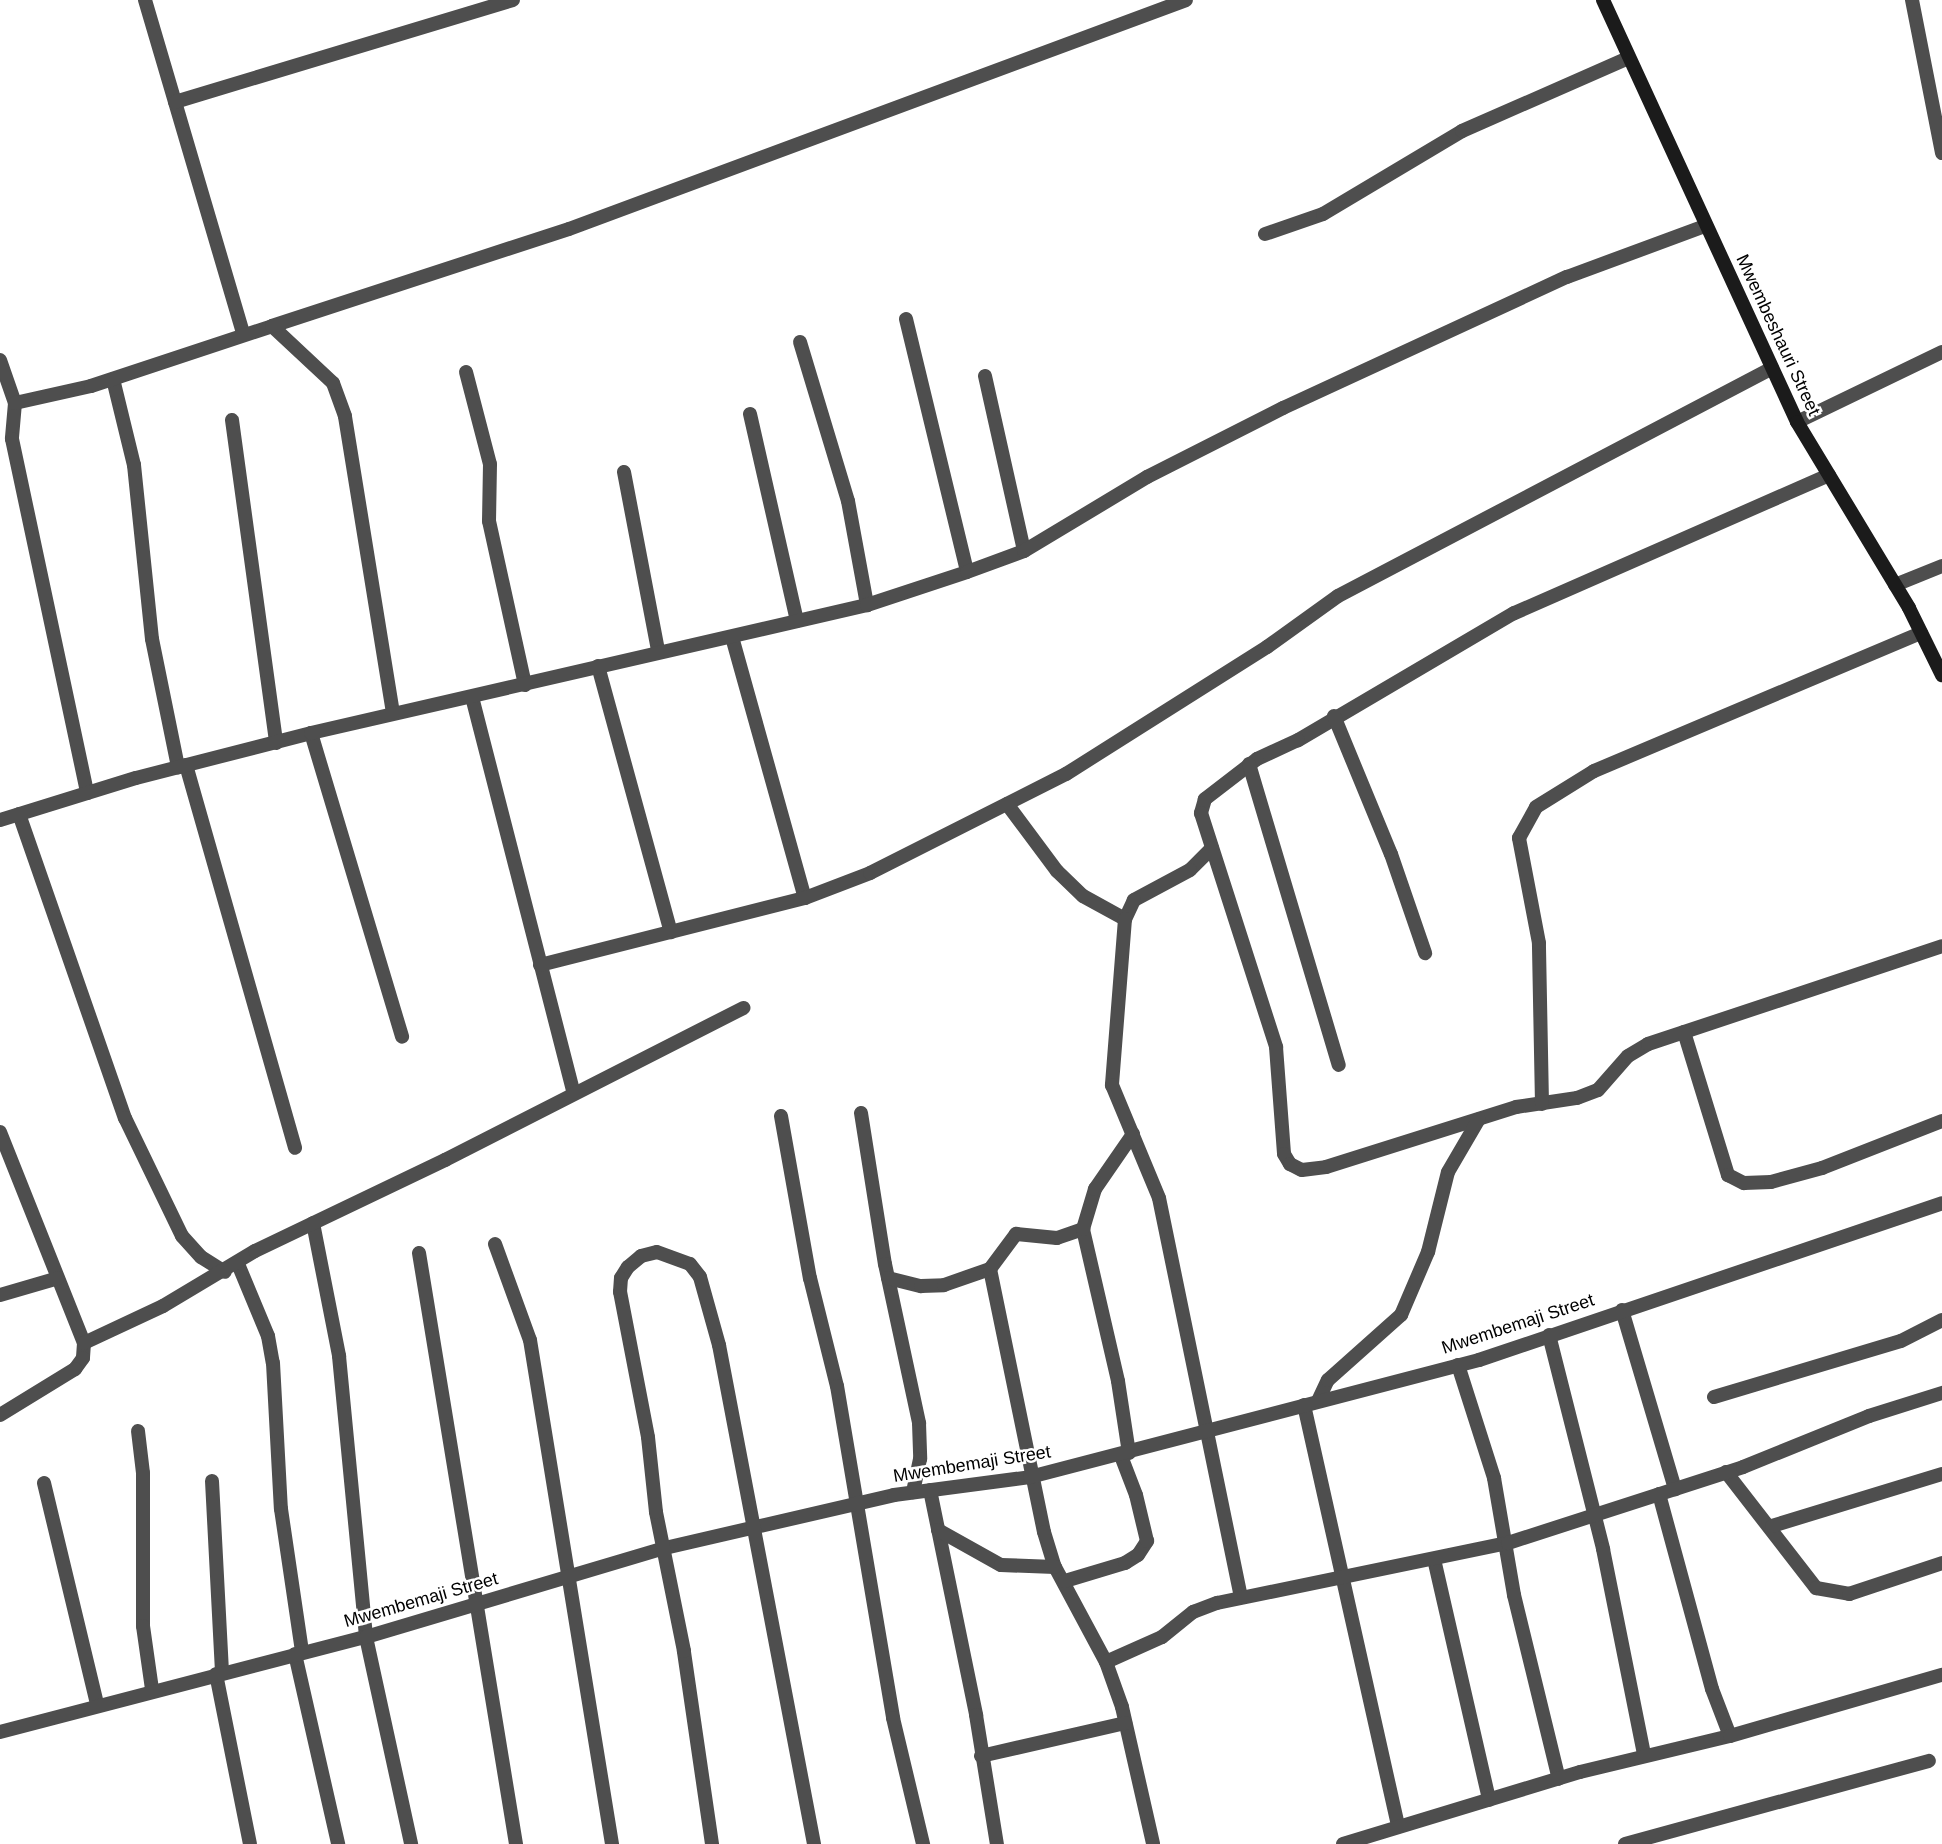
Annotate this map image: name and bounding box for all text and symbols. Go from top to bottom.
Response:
street label: Mwembeshauri Street [1731,251,1825,419]
street label: Mwembemaji Street [1439,1289,1597,1359]
street label: Mwembemaji Street [892,1441,1052,1487]
street label: Mwembemaji Street [342,1568,500,1632]

